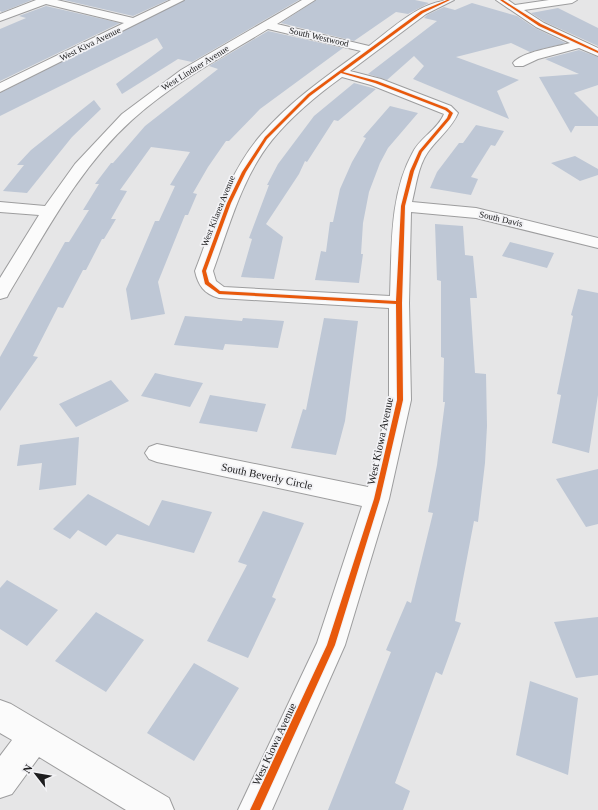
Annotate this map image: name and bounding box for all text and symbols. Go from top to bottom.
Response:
street label: West Kiva Avenue [58,25,122,63]
street label: South Westwood [288,25,350,49]
street label: West Lindner Avenue [159,43,231,93]
street label: West Kilarea Avenue [199,174,237,248]
street label: South Davis [478,209,524,229]
street label: West Kiowa Avenue [365,396,395,486]
street label: South Beverly Circle [220,460,314,492]
street label: West Kiowa Avenue [250,701,298,787]
north arrow [16,754,56,794]
text: N [20,762,35,775]

